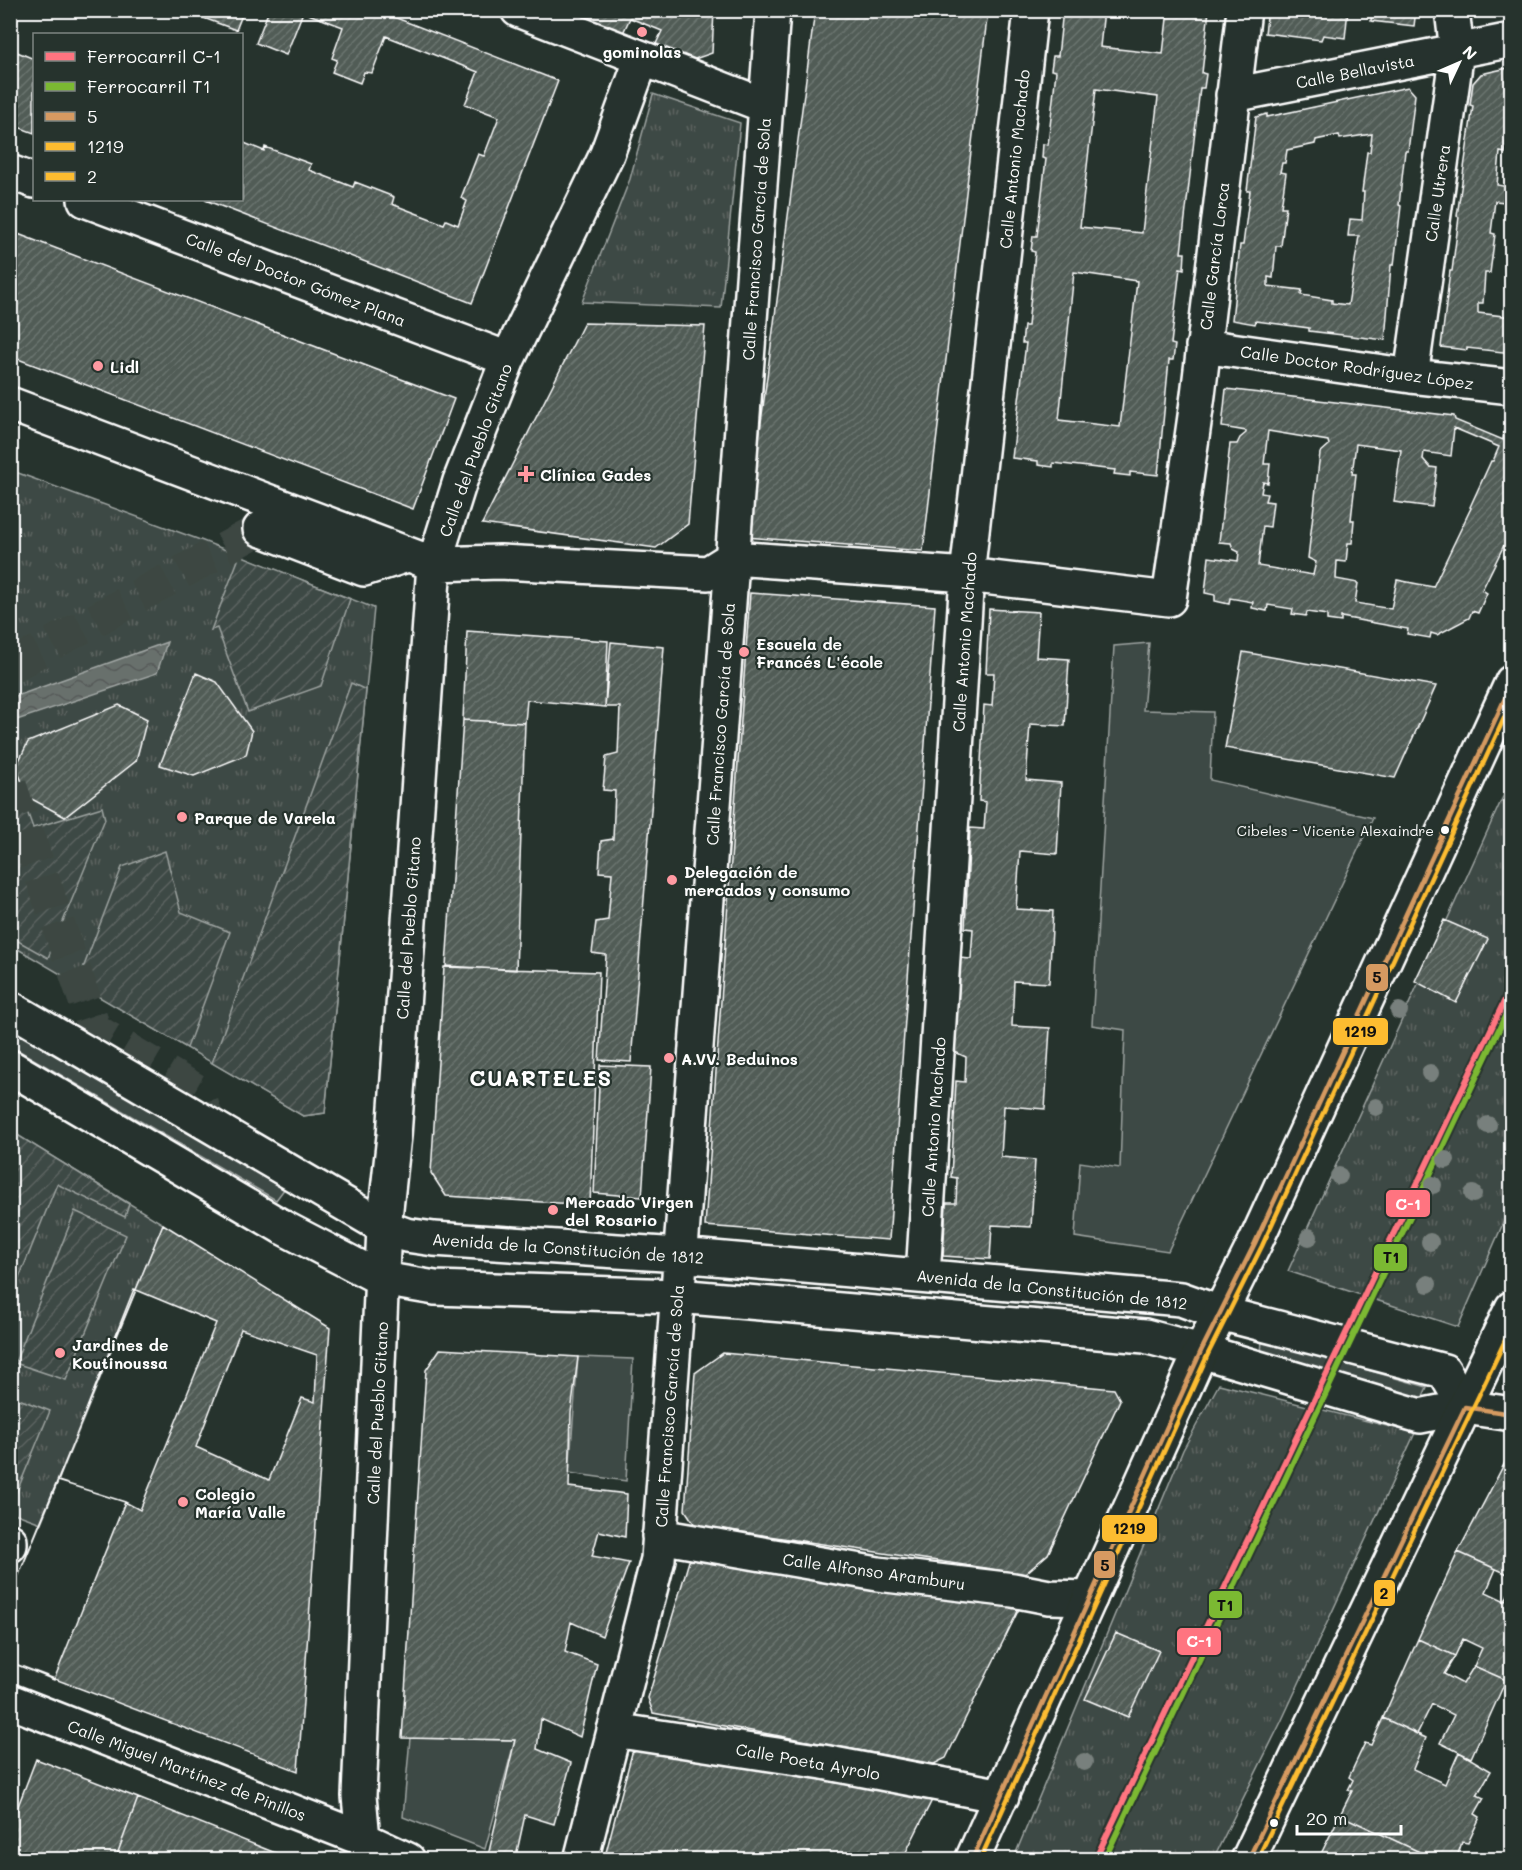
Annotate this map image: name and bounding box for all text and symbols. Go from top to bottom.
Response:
marker: gominolas [635,25,649,39]
legend [33,33,243,201]
north arrow [1429,33,1489,93]
place label: gominolas [603,41,681,62]
text: N [1458,41,1482,64]
text: Ferrocarril C-1 [87,44,221,68]
street label: Calle Bellavista [1294,49,1416,93]
street label: Calle Antonio Machado [994,68,1034,250]
text: Ferrocarril T1 [87,74,211,98]
text: 5 [87,104,98,128]
street label: Calle Francisco García de Sola [737,117,775,361]
text: 1219 [87,134,124,158]
street label: Calle Utrera [1420,143,1454,243]
text: 2 [87,164,97,188]
street label: Calle García Lorca [1194,181,1234,331]
street label: Calle del Doctor Gómez Plana [183,227,409,331]
street label: Calle Doctor Rodríguez López [1239,340,1475,394]
place label: Lidl [110,356,139,377]
marker: Lidl [91,359,105,373]
street label: Calle del Pueblo Gitano [434,360,516,540]
place label: Clínica Gades [540,464,651,485]
marker: Clínica Gades [517,465,535,483]
street label: Calle Antonio Machado [947,551,981,733]
street label: Calle Francisco García de Sola [701,602,739,846]
place label: Escuela de Francés L'école [756,633,883,672]
marker: Escuela de Francés L'école [737,645,751,659]
place label: Parque de Varela [194,807,336,828]
marker: Parque de Varela [175,810,189,824]
place label: Cibeles - Vicente Alexaindre [1237,821,1434,840]
marker: Cibeles - Vicente Alexaindre [1439,824,1451,836]
street label: Calle del Pueblo Gitano [391,836,425,1020]
place label: Delegación de mercados y consumo [684,861,850,900]
marker: Delegación de mercados y consumo [665,873,679,887]
line badge: 5 [1365,963,1389,992]
text: 5 [1372,966,1382,987]
line badge: 1219 [1332,1017,1389,1046]
text: 1219 [1344,1020,1377,1041]
street label: Calle Antonio Machado [916,1036,950,1218]
place label: A.VV. Beduinos [681,1048,798,1069]
marker: A.VV. Beduinos [662,1051,676,1065]
district label: CUARTELES [469,1063,613,1092]
line badge: C-1 [1385,1189,1431,1218]
place label: Mercado Virgen del Rosario [565,1191,693,1230]
text: C-1 [1395,1193,1421,1214]
marker: Mercado Virgen del Rosario [546,1203,560,1217]
street label: Avenida de la Constitución de 1812 [431,1228,705,1268]
line badge: T1 [1373,1243,1408,1272]
text: T1 [1383,1246,1399,1267]
street label: Avenida de la Constitución de 1812 [916,1264,1188,1314]
street label: Calle Francisco García de Sola [650,1284,688,1528]
street label: Calle del Pueblo Gitano [362,1321,392,1505]
place label: Jardines de Koutinoussa [72,1334,168,1373]
marker: Jardines de Koutinoussa [53,1346,67,1360]
place label: Colegio María Valle [195,1483,286,1522]
marker: Colegio María Valle [176,1495,190,1509]
line badge: 1219 [1101,1514,1158,1543]
text: 1219 [1113,1517,1146,1538]
street label: Calle Alfonso Aramburu [781,1548,967,1594]
line badge: 5 [1093,1550,1116,1579]
text: 5 [1100,1554,1110,1575]
line badge: 2 [1373,1579,1396,1607]
text: 2 [1380,1582,1389,1603]
line badge: T1 [1208,1590,1243,1619]
text: T1 [1217,1594,1233,1615]
line badge: C-1 [1176,1627,1222,1656]
text: C-1 [1186,1630,1212,1651]
street label: Calle Miguel Martínez de Pinillos [65,1715,309,1825]
street label: Calle Poeta Ayrolo [734,1738,882,1784]
scale bar [1297,1798,1400,1836]
text: 20 m [1306,1806,1347,1830]
unlabelled marker [1268,1817,1280,1829]

